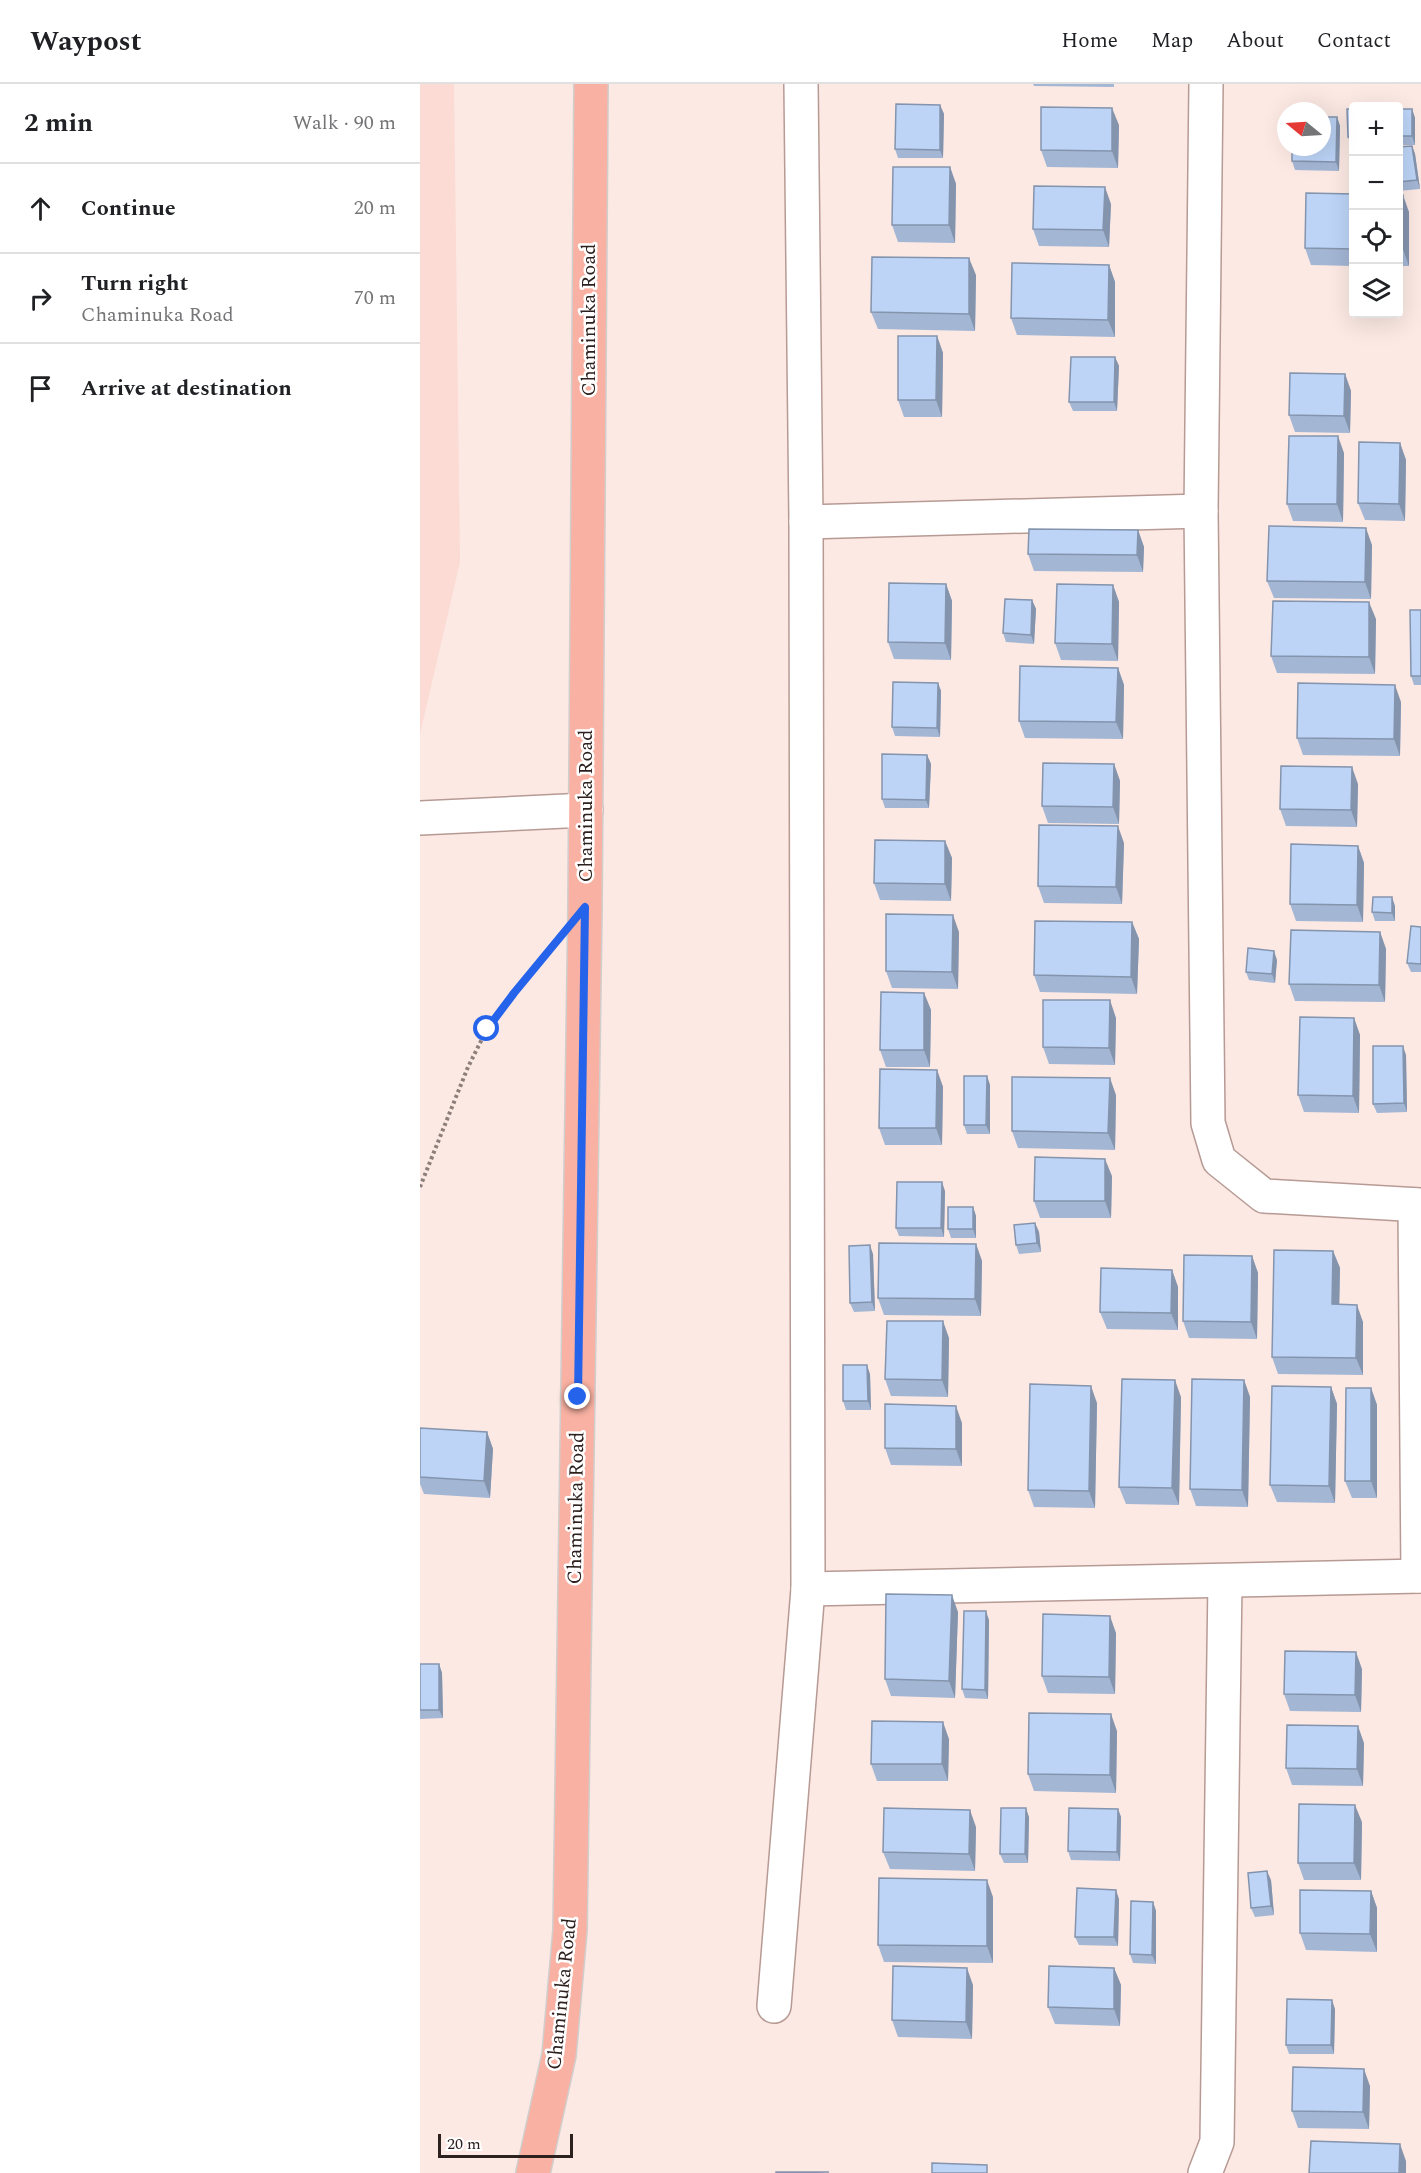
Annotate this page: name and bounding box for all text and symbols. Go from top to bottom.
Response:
text: Waypost [30,20,141,63]
text: Home [1061,25,1118,57]
text: Map [1151,25,1193,57]
text: About [1226,25,1284,57]
text: Contact [1317,25,1391,57]
north arrow [1277,102,1331,156]
map controls [1349,102,1403,318]
button: + [1349,102,1403,156]
text: 2 min [24,103,93,143]
text: Walk · 90 m [293,108,396,138]
button: − [1349,156,1403,210]
icon: ahead [24,192,57,225]
text: Continue [81,192,176,225]
text: 20 m [354,193,396,223]
button: locate [1349,210,1403,264]
street label: Chaminuka Road [574,244,604,396]
button: layers [1349,264,1403,318]
text: Turn right [81,267,188,300]
icon: right [24,282,57,315]
text: 70 m [354,283,396,313]
text: Chaminuka Road [81,300,234,330]
icon: arrive [24,372,57,405]
text: Arrive at destination [81,372,292,405]
street label: Chaminuka Road [571,730,601,882]
route start [473,1015,499,1041]
route end [564,1383,590,1409]
street label: Chaminuka Road [560,1431,592,1585]
street label: Chaminuka Road [539,1916,585,2072]
scale bar [438,2131,573,2158]
text: 20 m [447,2132,481,2156]

